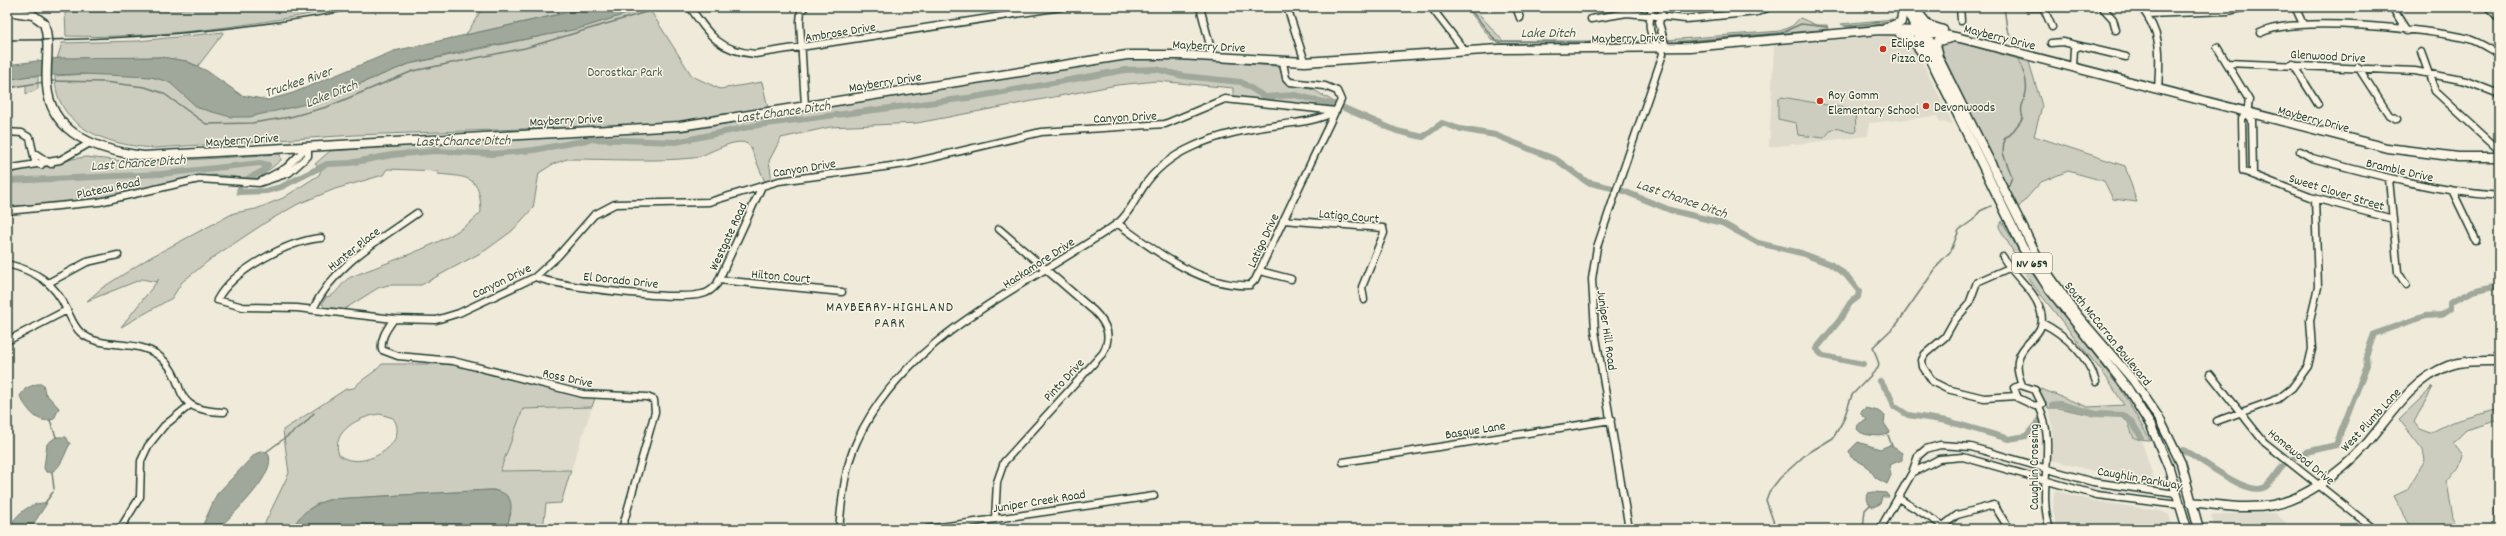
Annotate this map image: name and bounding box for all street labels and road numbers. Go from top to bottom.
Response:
street label: Ambrose Drive [804,18,877,48]
street label: Mayberry Drive [1962,20,2038,57]
street label: Mayberry Drive [1591,29,1665,50]
street label: Mayberry Drive [1172,36,1246,59]
street label: Glenwood Drive [2290,46,2366,69]
street label: Mayberry Drive [848,68,923,99]
street label: Mayberry Drive [2276,102,2351,139]
street label: Canyon Drive [1093,107,1158,130]
street label: Mayberry Drive [529,110,603,133]
street label: Mayberry Drive [205,129,280,154]
street label: Bramble Drive [2364,154,2435,188]
street label: Canyon Drive [771,155,838,184]
street label: Sweet Clover Street [2286,170,2387,217]
street label: Plateau Road [75,173,142,205]
street label: Westgate Road [705,200,753,274]
street label: Latigo Court [1318,205,1380,230]
street label: Latigo Drive [1243,210,1285,271]
street label: Hunter Place [324,223,385,277]
street label: Hackamore Drive [1000,233,1079,295]
road number: NV 659 [2012,253,2052,273]
street label: Canyon Drive [469,260,535,305]
street label: Hilton Court [751,265,811,290]
street label: El Dorado Drive [582,268,659,295]
street label: South McCarran Boulevard [2059,278,2155,391]
street label: Juniper Hill Road [1590,289,1621,372]
street label: Pinto Drive [1040,355,1090,407]
street label: Ross Drive [541,365,595,394]
street label: West Plumb Lane [2337,384,2407,457]
street label: Basque Lane [1444,417,1507,446]
street label: Caughlin Crossing [2026,424,2045,510]
street label: Homewood Drive [2263,425,2338,491]
street label: Caughlin Parkway [2096,463,2184,496]
street label: Juniper Creek Road [992,486,1087,519]

